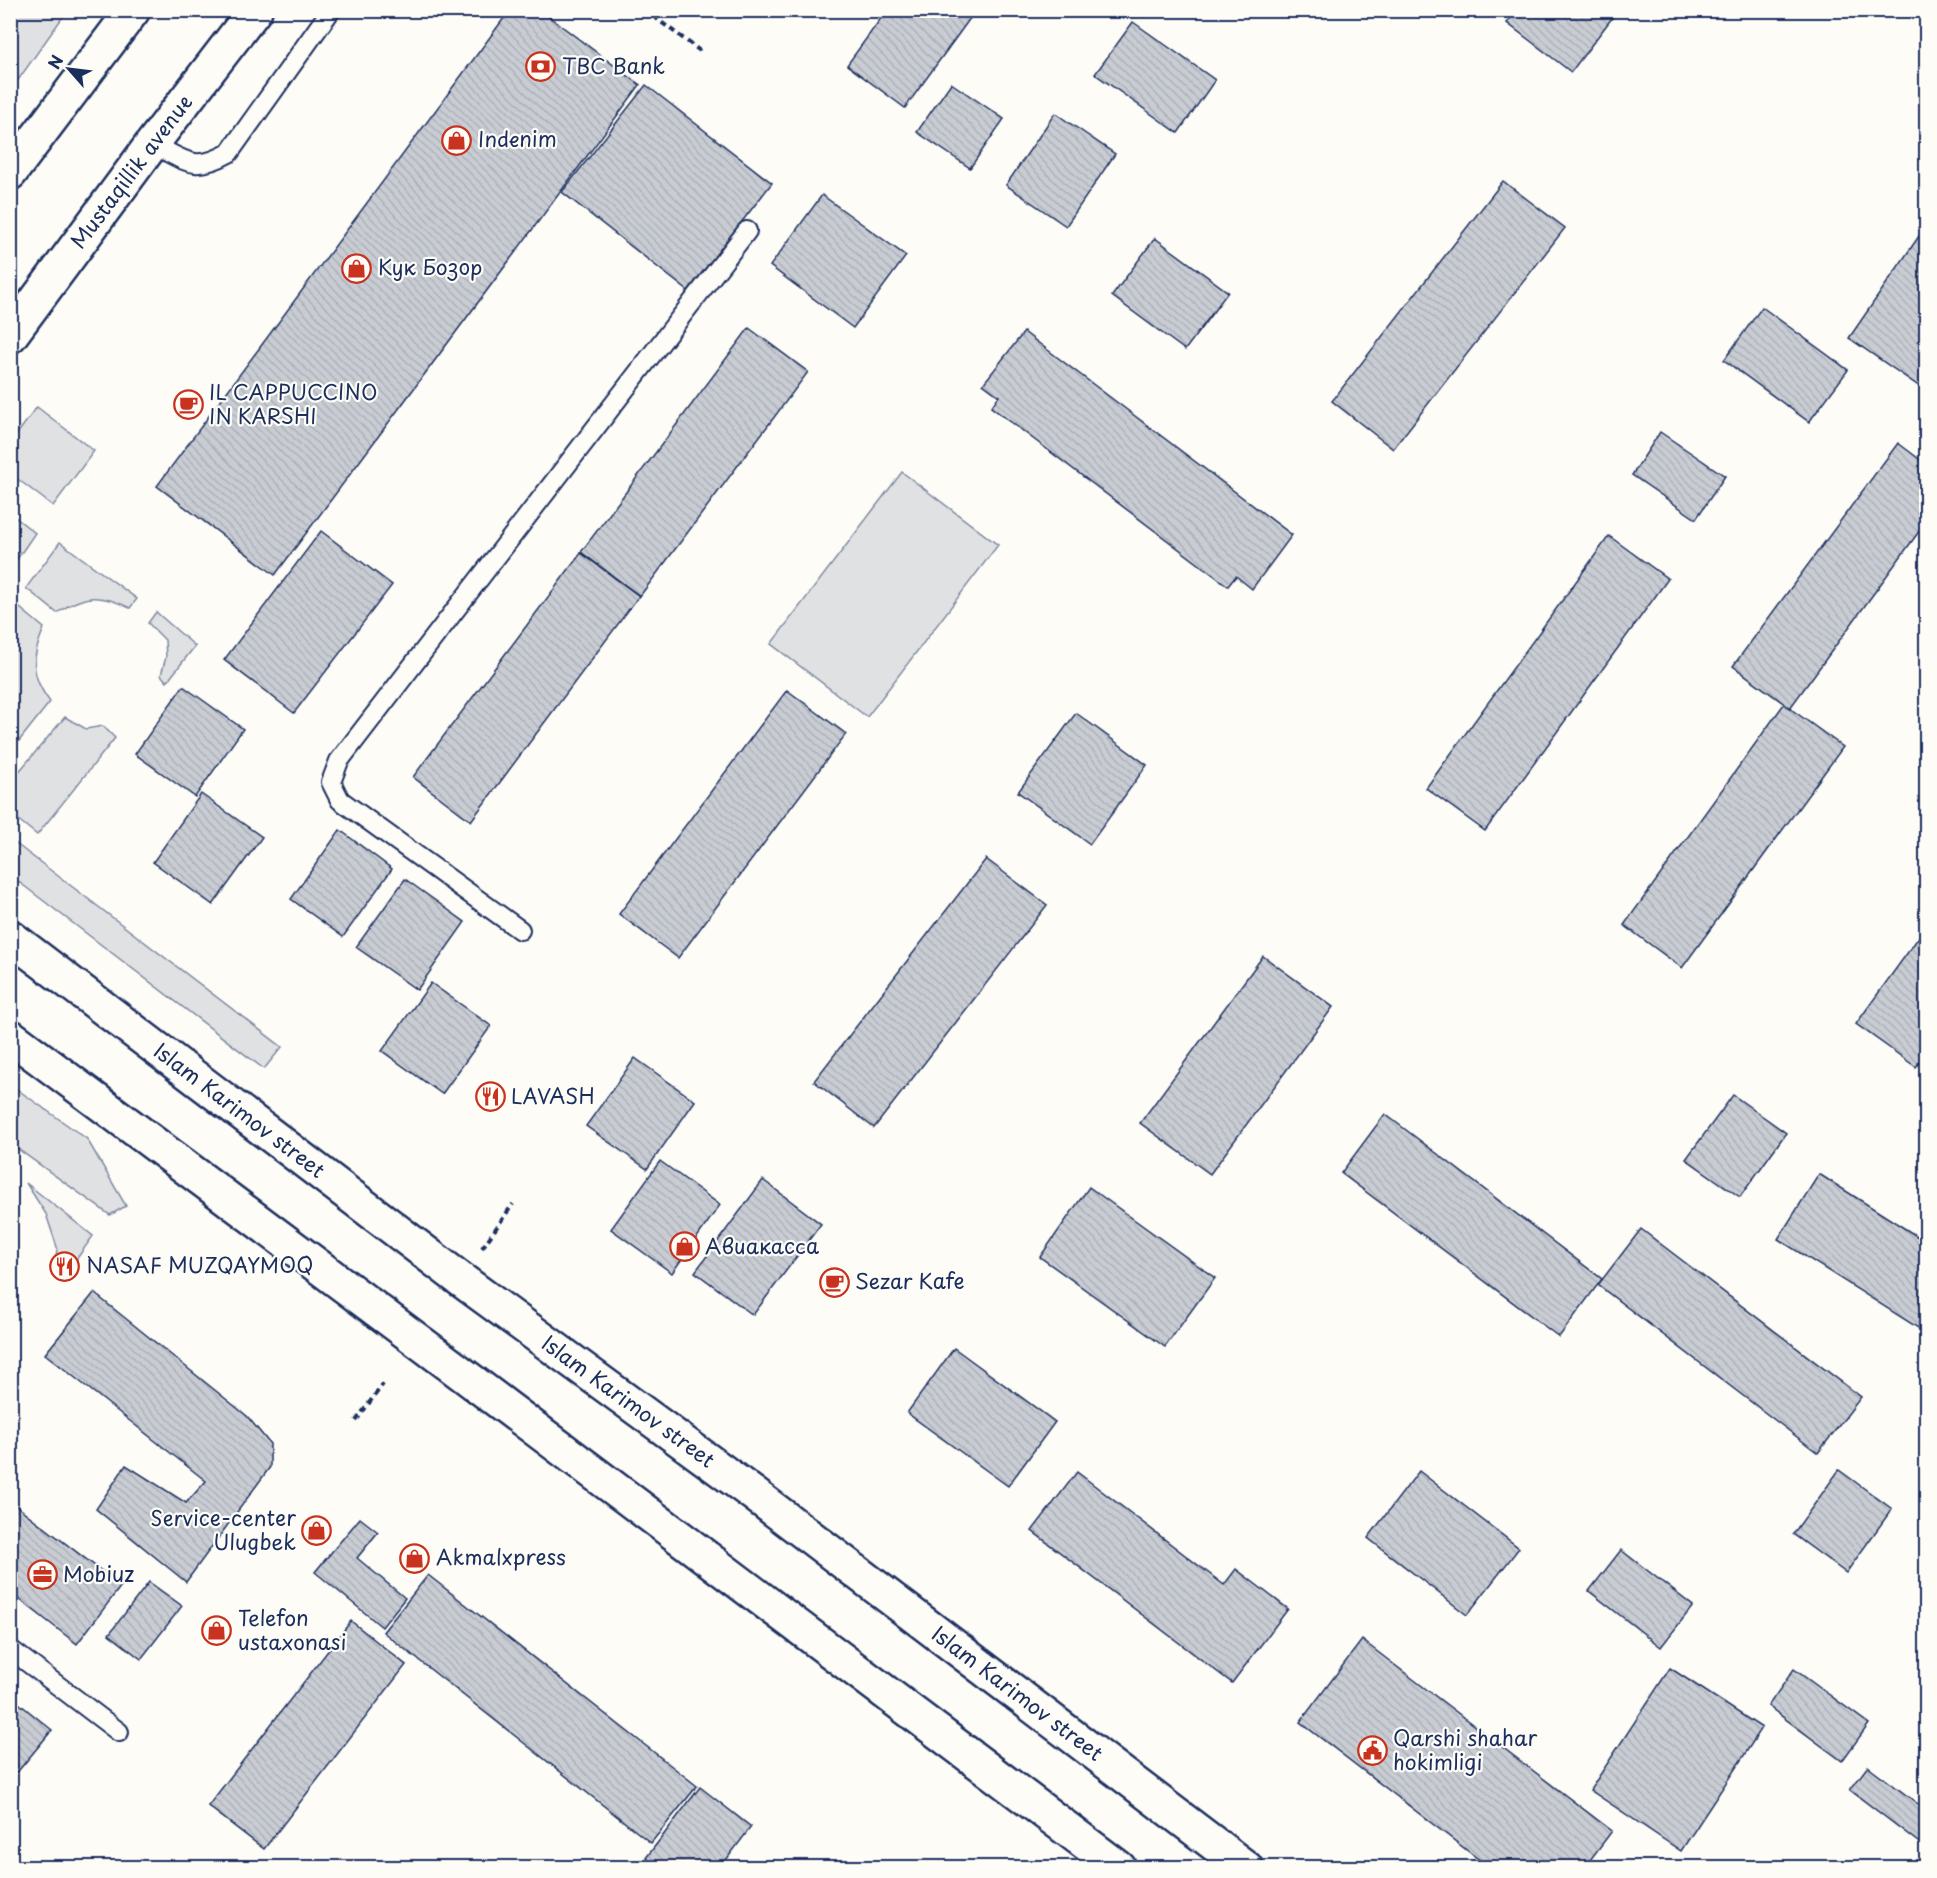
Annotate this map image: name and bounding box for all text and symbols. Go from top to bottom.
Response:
north arrow [39,39,99,99]
place label: TBC Bank [562,49,665,81]
text: N [41,50,68,73]
bank icon: TBC Bank [525,51,557,83]
street label: Mustaqillik avenue [62,87,199,255]
place label: Indenim [478,122,557,154]
shop icon: Indenim [441,124,473,156]
place label: Кук Бозор [378,250,482,282]
shop icon: Кук Бозор [341,252,373,284]
place label: IL CAPPUCCINO IN KARSHI [209,375,378,431]
cafe icon: IL CAPPUCCINO IN KARSHI [172,389,204,421]
street label: Islam Karimov street [148,1034,333,1185]
place label: LAVASH [511,1079,595,1111]
restaurant icon: LAVASH [474,1081,506,1113]
place label: Авиакасса [705,1229,819,1261]
shop icon: Авиакасса [668,1231,700,1263]
place label: NASAF MUZQAYMOQ [86,1248,313,1280]
restaurant icon: NASAF MUZQAYMOQ [49,1250,81,1282]
place label: Sezar Kafe [855,1264,965,1296]
cafe icon: Sezar Kafe [818,1266,850,1298]
street label: Islam Karimov street [536,1327,722,1474]
place label: Service-center Ulugbek [150,1501,296,1557]
shop icon: Service-center Ulugbek [301,1515,333,1547]
place label: Akmalxpress [436,1540,566,1572]
shop icon: Akmalxpress [399,1542,431,1574]
place label: Mobiuz [63,1557,134,1589]
office icon: Mobiuz [26,1559,58,1591]
place label: Telefon ustaxonasi [238,1601,347,1657]
shop icon: Telefon ustaxonasi [201,1615,233,1647]
street label: Islam Karimov street [926,1617,1111,1768]
place label: Qarshi shahar hokimligi [1393,1721,1537,1777]
public building icon: Qarshi shahar hokimligi [1356,1735,1388,1767]

